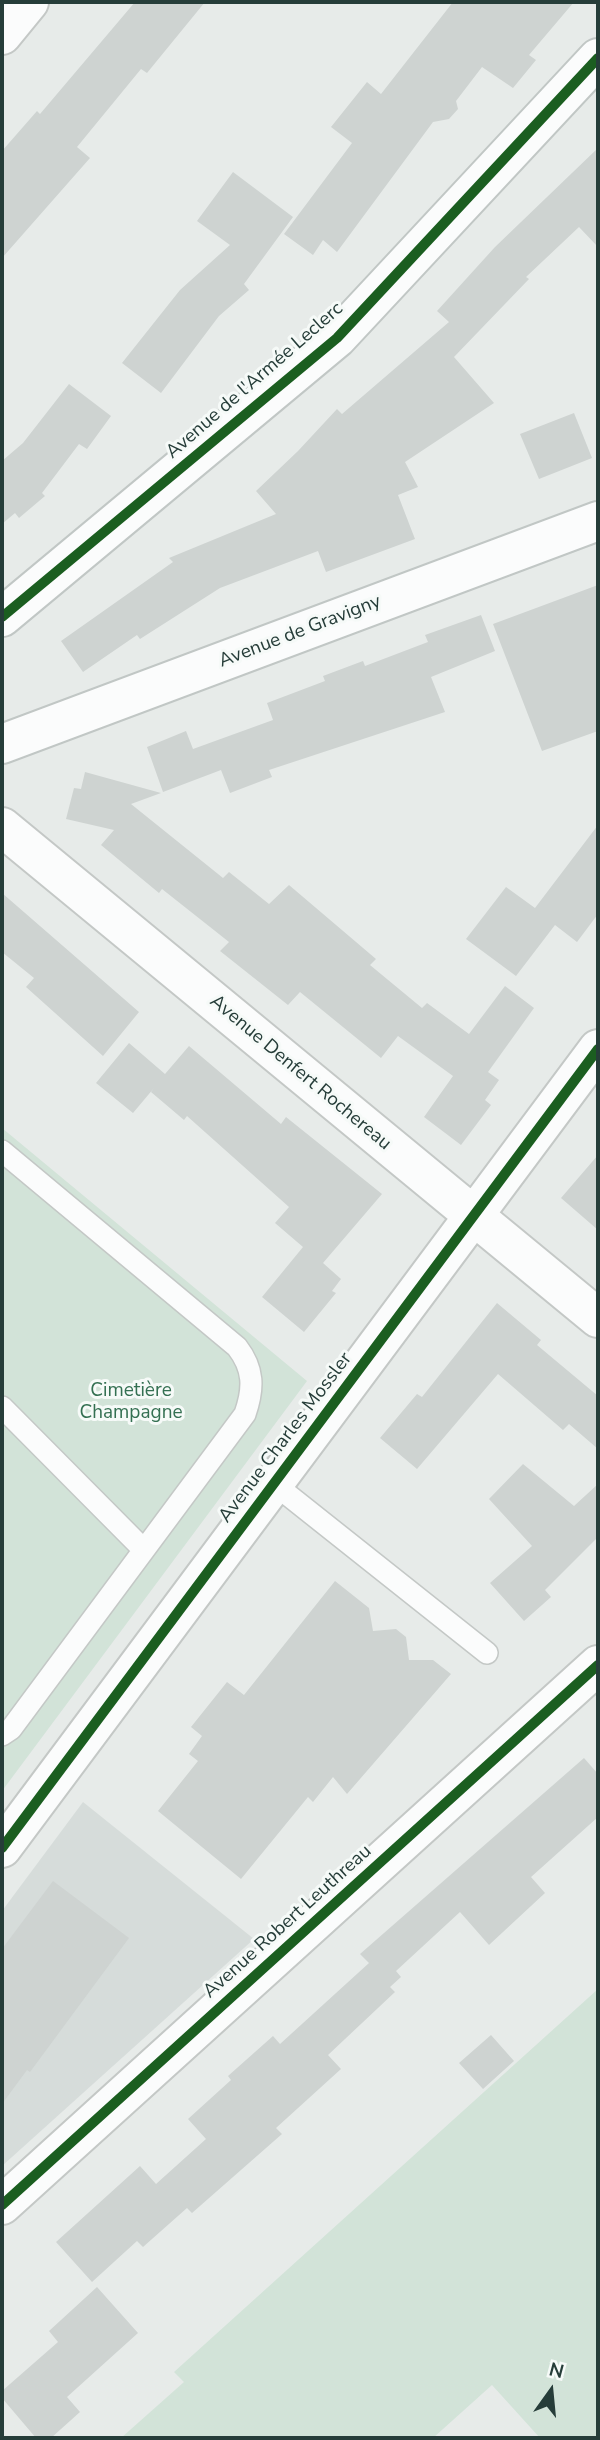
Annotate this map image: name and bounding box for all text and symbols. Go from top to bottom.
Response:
street label: Avenue de l'Armée Leclerc [162,298,348,464]
street label: Avenue de Gravigny [216,591,384,673]
street label: Avenue Denfert Rochereau [205,990,395,1156]
street label: Avenue Charles Mossler [215,1348,357,1528]
park label: Cimetière Champagne [79,1380,183,1424]
street label: Avenue Robert Leuthreau [199,1840,377,2004]
north arrow [516,2356,586,2426]
text: N [546,2356,567,2385]

